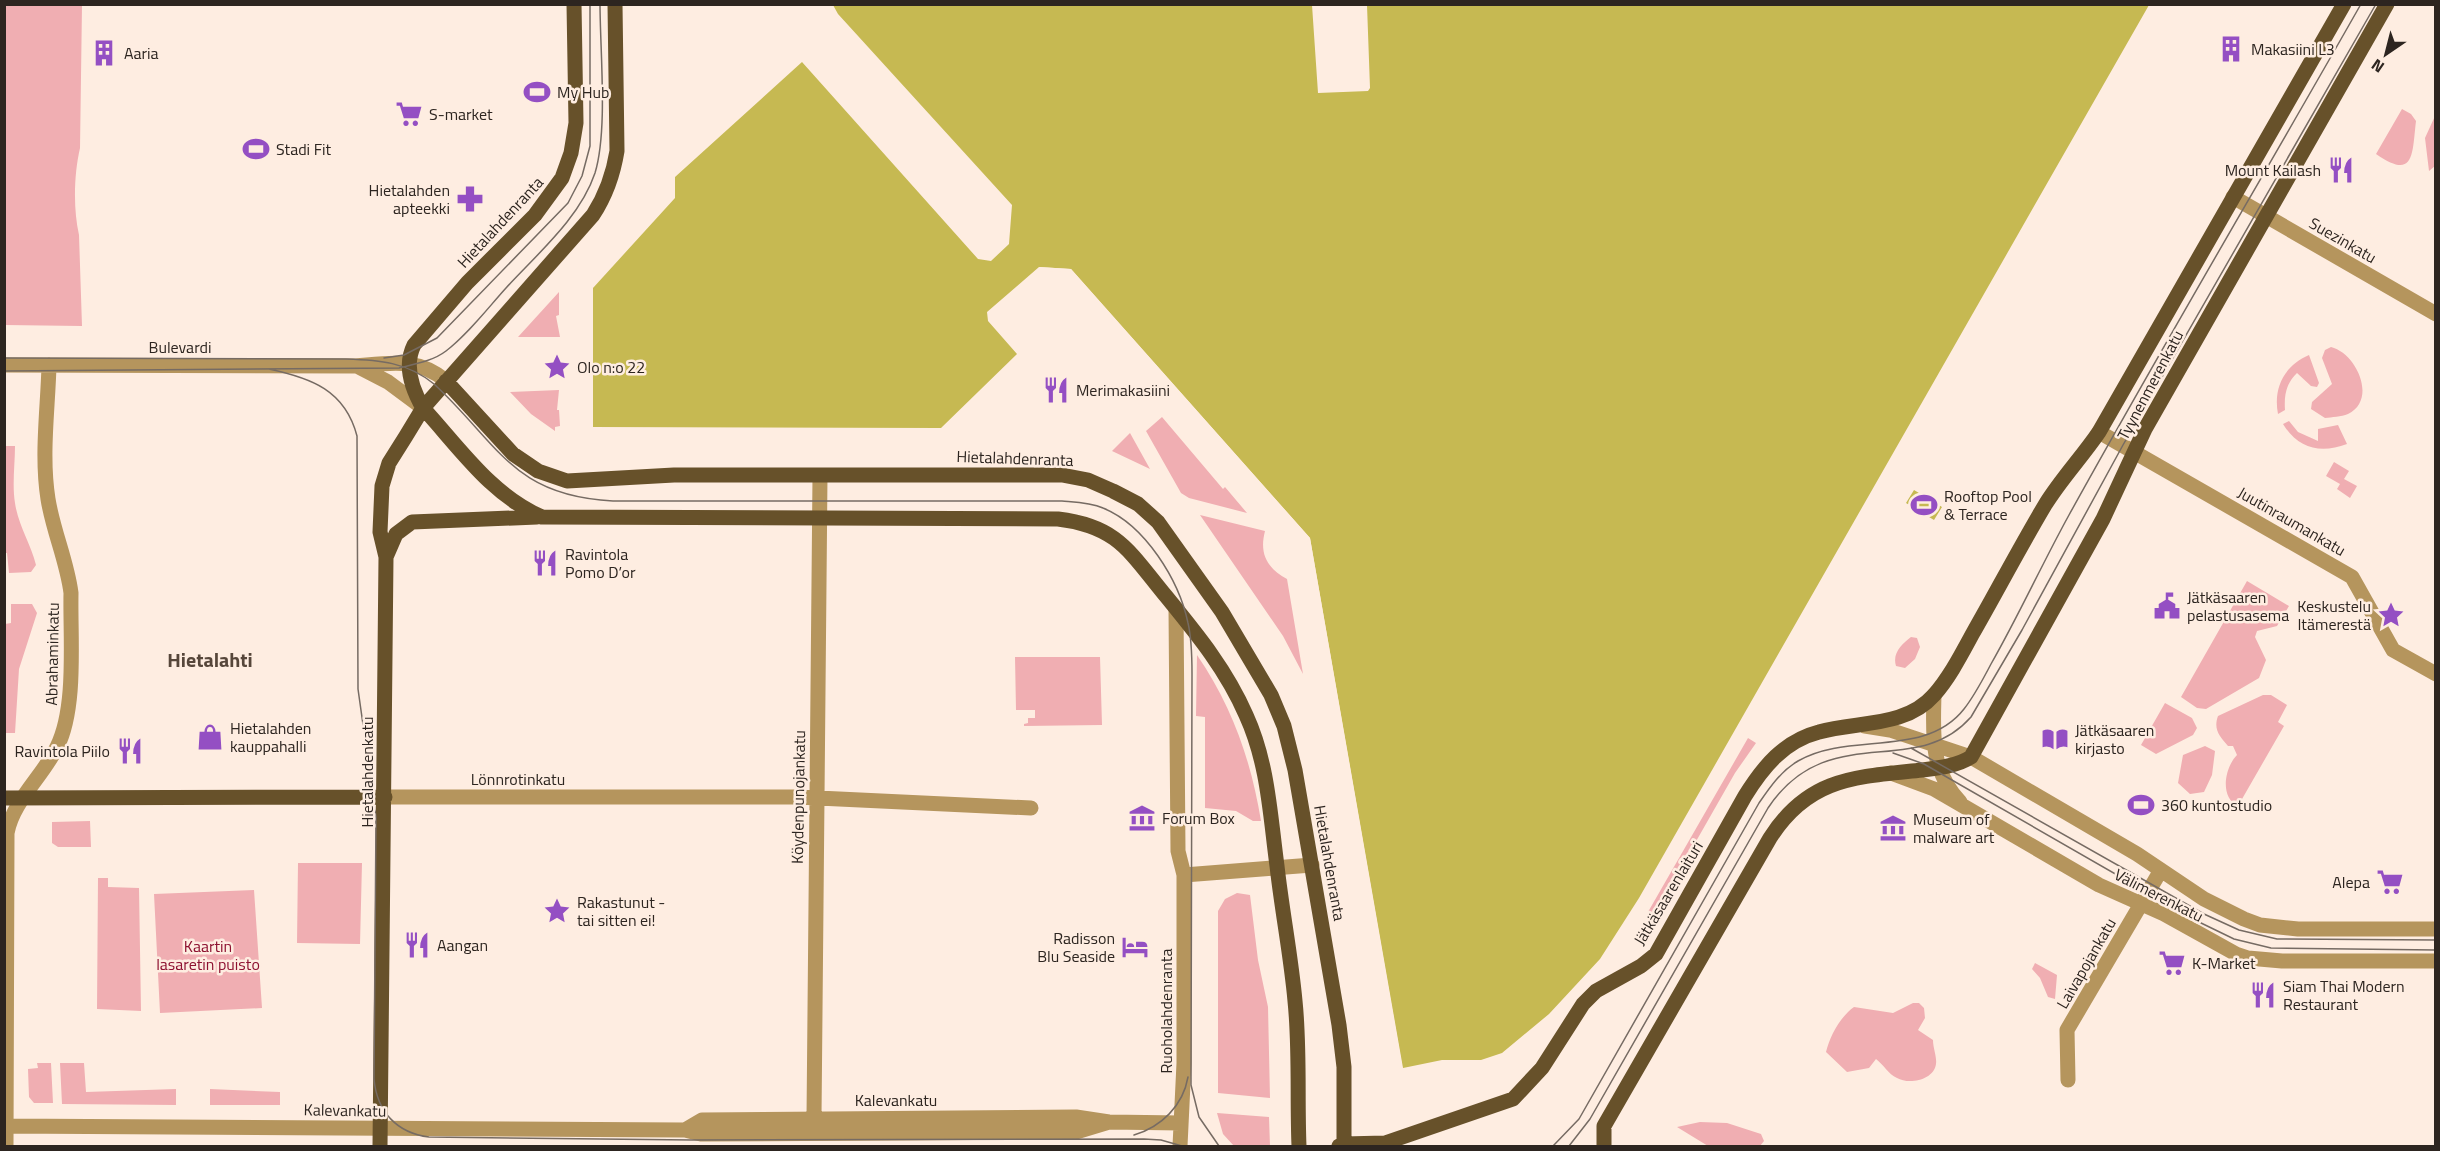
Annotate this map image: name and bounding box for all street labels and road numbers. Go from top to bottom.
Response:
street label: Hietalahdenranta [451,171,549,273]
street label: Suezinkatu [2305,211,2381,269]
street label: Tyynenmerenkatu [2111,326,2189,444]
street label: Bulevardi [149,335,211,359]
street label: Hietalahdenranta [956,444,1074,472]
street label: Juutinraumankatu [2234,480,2350,562]
street label: Abrahaminkatu [39,602,65,706]
street label: Hietalahdenkatu [355,716,379,828]
street label: Köydenpunojankatu [785,730,811,864]
street label: Lönnrotinkatu [471,767,565,791]
street label: Hietalahdenranta [1308,803,1352,923]
street label: Jätkäsaarenlaituri [1627,836,1709,950]
street label: Välimerenkatu [2110,862,2208,928]
street label: Laivapojankatu [2050,913,2122,1013]
street label: Ruoholahdenranta [1154,949,1178,1073]
street label: Kalevankatu [855,1088,937,1112]
street label: Kalevankatu [303,1097,387,1123]

